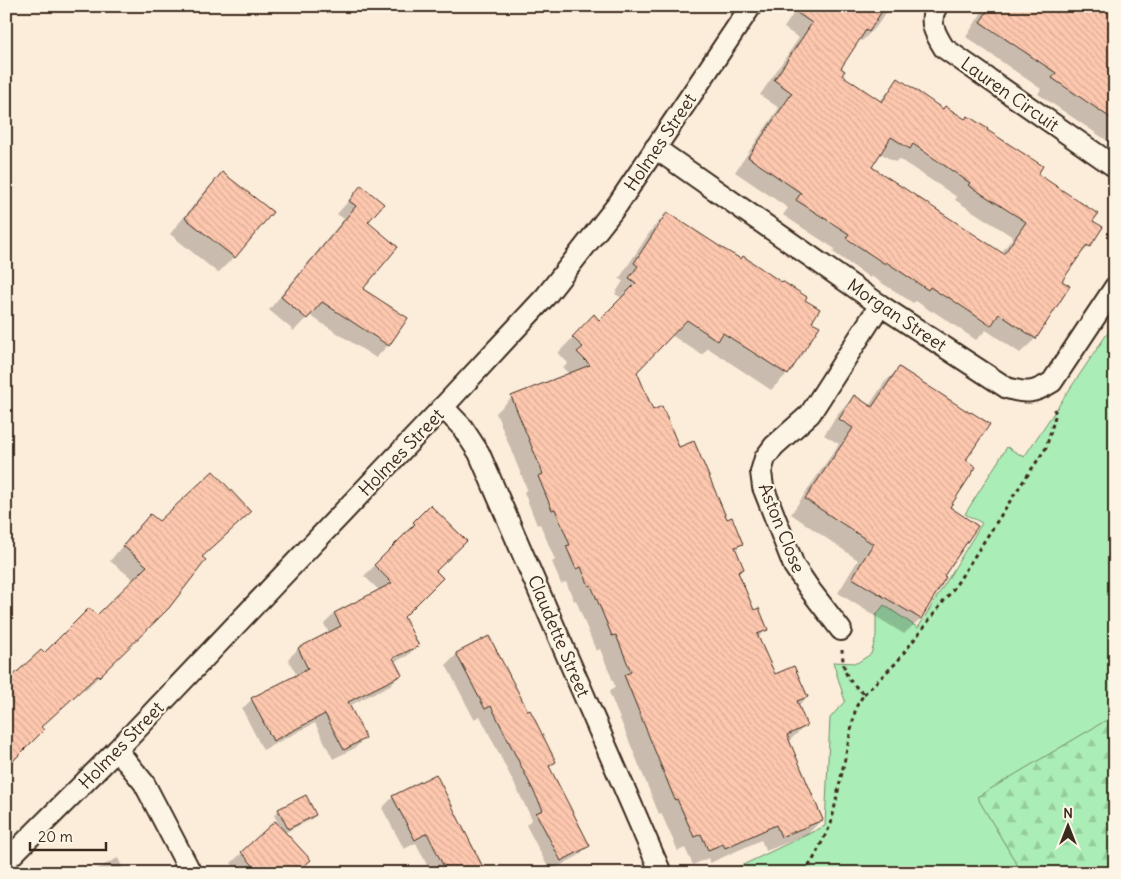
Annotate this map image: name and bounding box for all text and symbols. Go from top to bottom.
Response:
street label: Lauren Circuit [957,52,1063,136]
street label: Holmes Street [619,89,701,195]
street label: Morgan Street [843,273,951,357]
street label: Holmes Street [353,403,449,501]
street label: Aston Close [754,480,810,576]
street label: Claudette Street [523,571,595,701]
street label: Holmes Street [73,696,169,794]
north arrow [1044,802,1094,852]
text: N [1063,804,1073,822]
scale bar [30,819,106,851]
text: 20 m [38,827,73,846]

